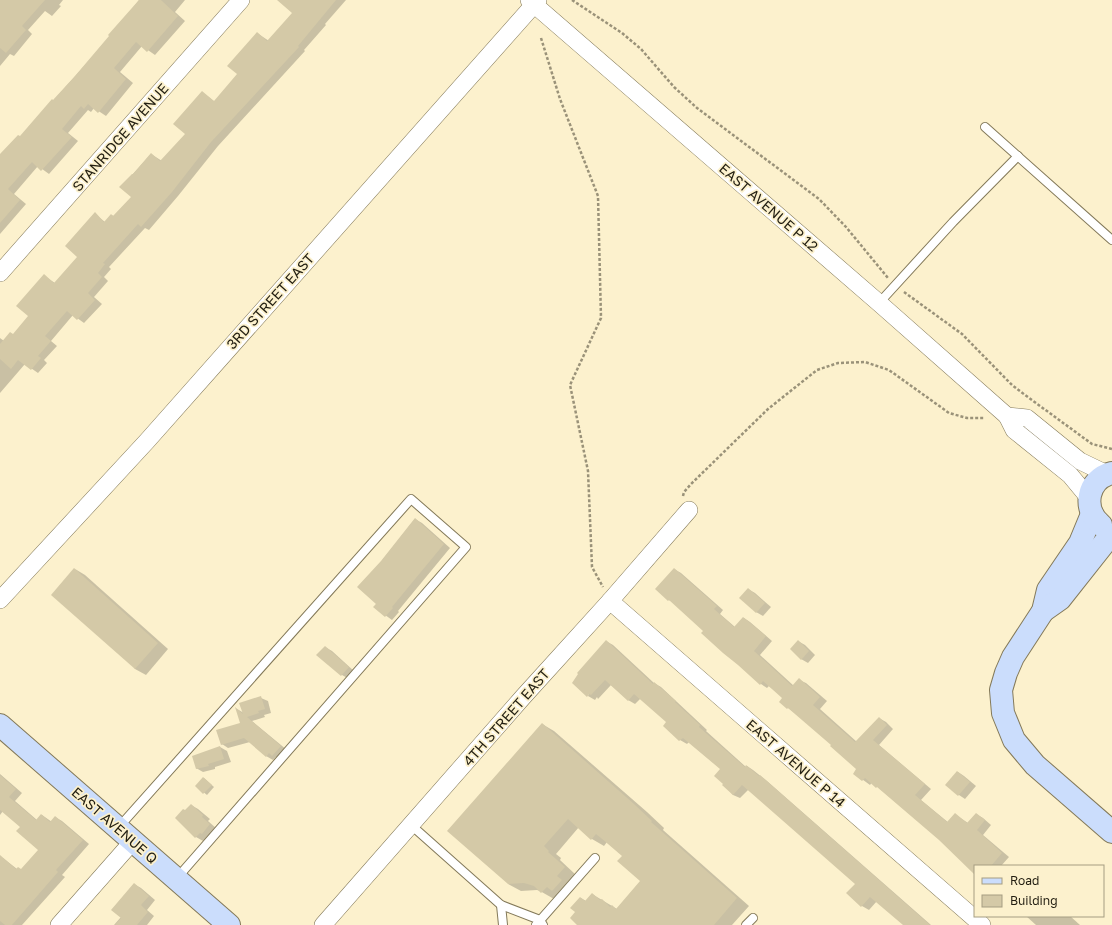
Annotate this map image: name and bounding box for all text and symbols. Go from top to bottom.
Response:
street label: STANRIDGE AVENUE [68,80,172,194]
street label: EAST AVENUE P 12 [716,159,822,255]
street label: 3RD STREET EAST [223,249,318,352]
street label: 4TH STREET EAST [459,665,553,769]
street label: EAST AVENUE P 14 [743,715,849,811]
street label: EAST AVENUE Q [69,783,161,867]
legend [974,865,1104,917]
text: Road [1010,873,1039,888]
text: Building [1010,893,1058,908]

